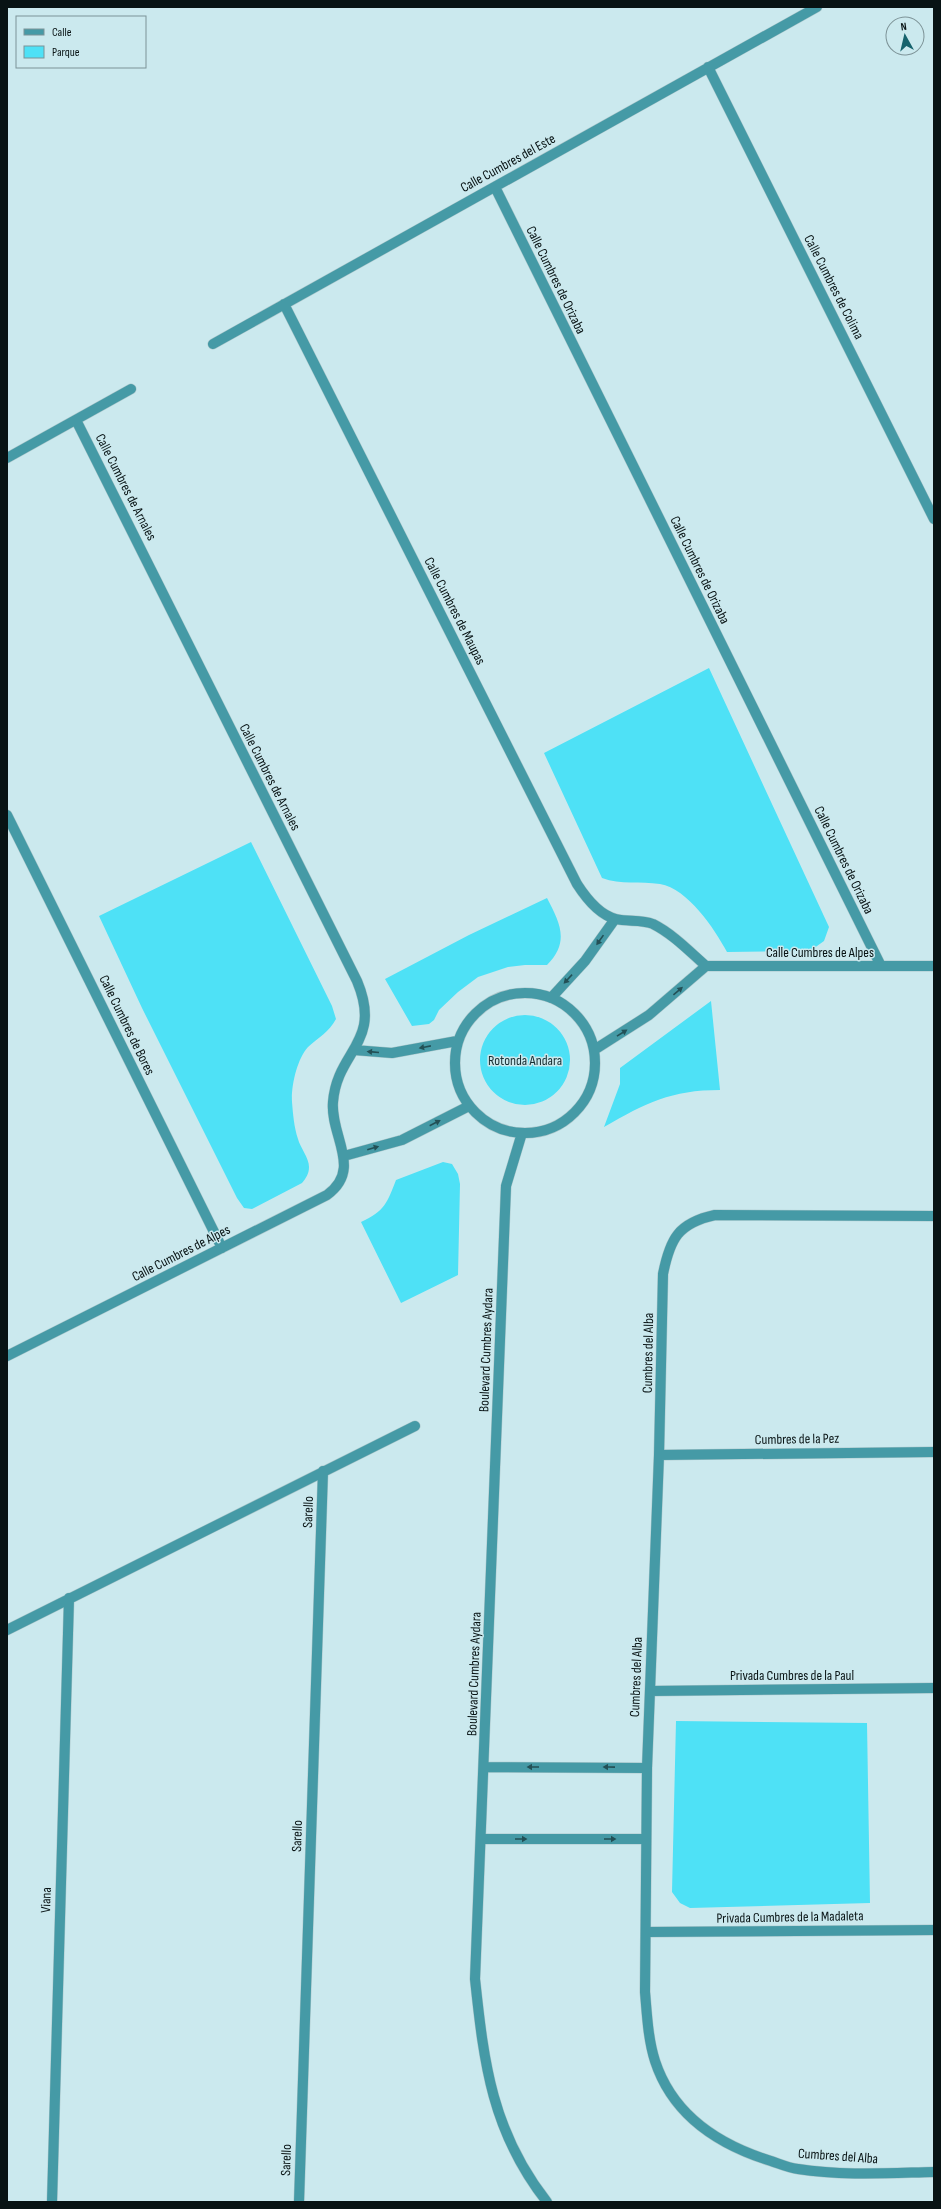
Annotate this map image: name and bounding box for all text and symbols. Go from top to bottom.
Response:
legend [16,16,146,68]
north arrow [885,16,925,56]
text: N [900,20,908,33]
text: Calle [52,25,72,40]
text: Parque [52,45,80,60]
street label: Calle Cumbres del Este [458,130,558,196]
street label: Calle Cumbres de Orizaba [523,223,589,337]
street label: Calle Cumbres de Colima [800,232,868,342]
street label: Calle Cumbres de Arnales [92,431,160,543]
street label: Calle Cumbres de Orizaba [667,513,733,627]
street label: Calle Cumbres de Maupas [421,554,489,668]
street label: Calle Cumbres de Arnales [236,721,304,833]
street label: Calle Cumbres de Orizaba [811,803,877,917]
one-way arrow [596,935,604,945]
street label: Calle Cumbres de Alpes [766,944,874,961]
street label: Calle Cumbres de Bores [95,972,159,1078]
one-way arrow [564,974,573,985]
one-way arrow [672,986,683,995]
one-way arrow [616,1029,628,1036]
one-way arrow [418,1044,431,1050]
one-way arrow [367,1048,379,1055]
park label: Rotonda Andara [488,1052,562,1069]
one-way arrow [430,1120,441,1126]
one-way arrow [367,1145,379,1151]
street label: Calle Cumbres de Alpes [129,1221,233,1285]
street label: Boulevard Cumbres Aydara [475,1288,497,1412]
street label: Cumbres del Alba [639,1313,657,1393]
street label: Cumbres de la Pez [755,1430,839,1448]
street label: Sarello [299,1496,317,1528]
street label: Boulevard Cumbres Aydara [463,1612,485,1736]
street label: Cumbres del Alba [626,1637,646,1717]
street label: Privada Cumbres de la Paul [730,1667,854,1684]
one-way arrow [526,1764,539,1770]
one-way arrow [603,1764,615,1771]
street label: Sarello [288,1820,306,1852]
one-way arrow [515,1836,528,1842]
one-way arrow [604,1836,617,1842]
street label: Viana [37,1887,55,1913]
street label: Privada Cumbres de la Madaleta [716,1907,864,1927]
street label: Sarello [277,2144,295,2176]
street label: Cumbres del Alba [797,2145,879,2167]

